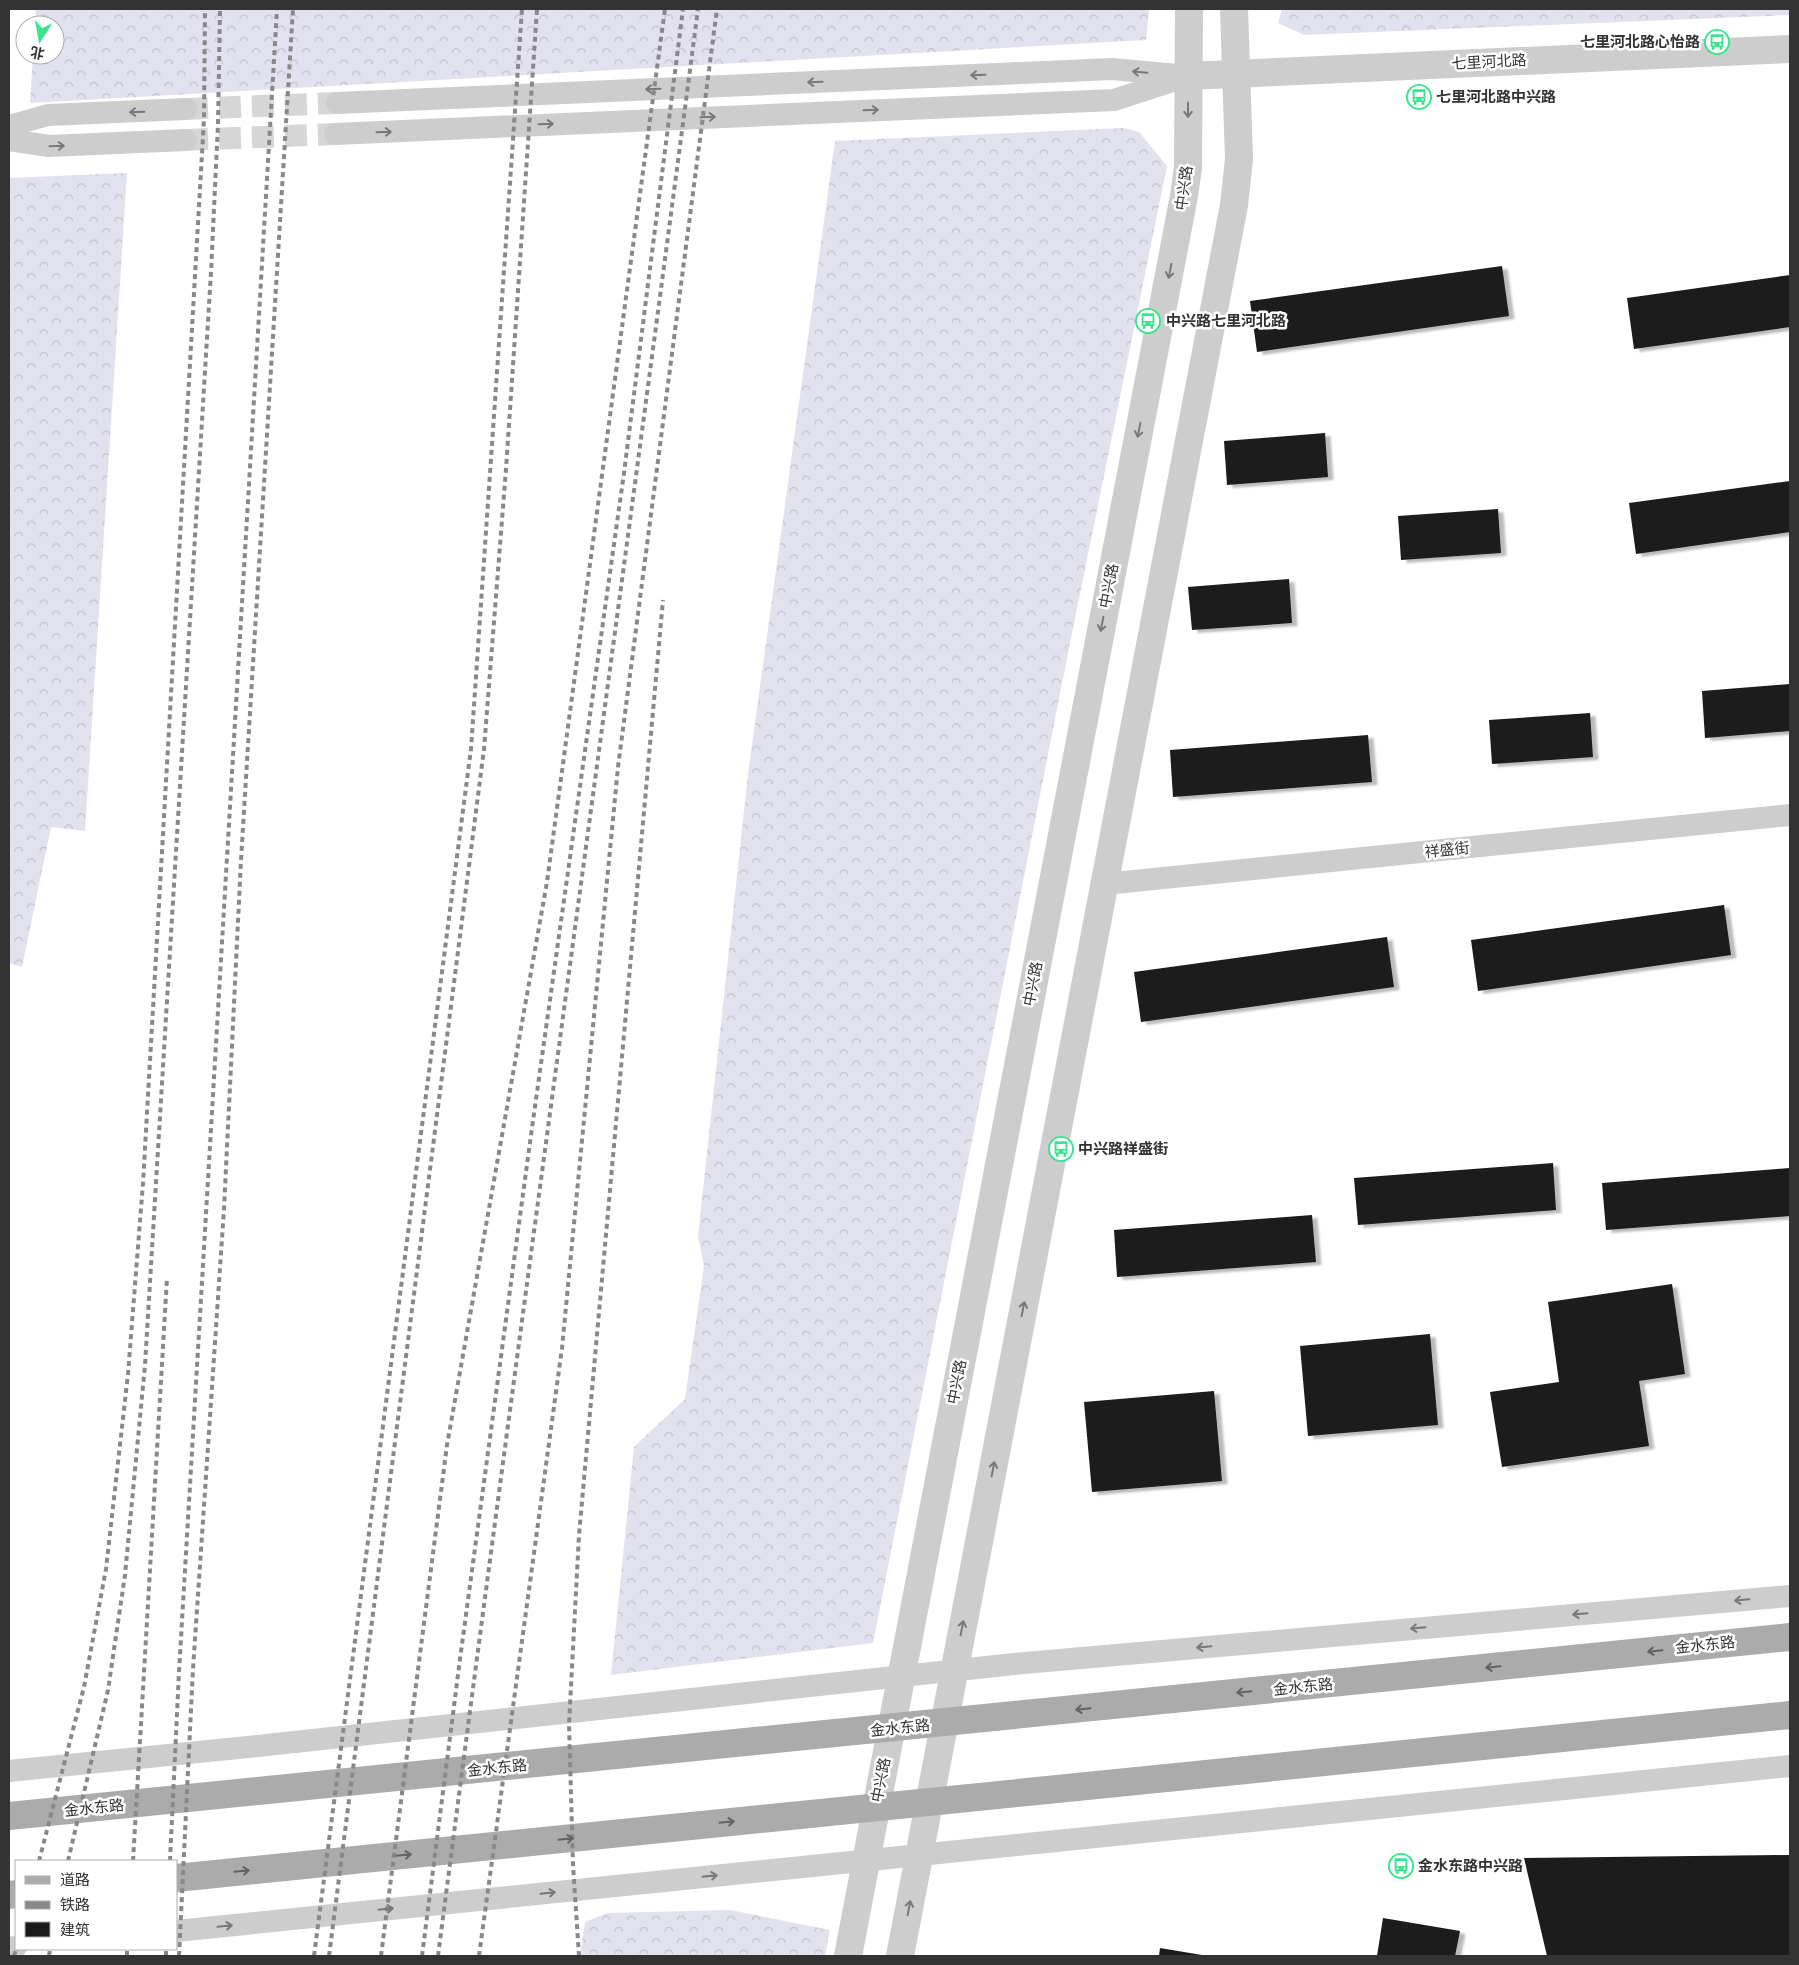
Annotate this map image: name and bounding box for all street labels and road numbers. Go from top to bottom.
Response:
street label: 七里河北路 [1451,51,1527,75]
street label: 中兴路 [1173,165,1198,212]
street label: 中兴路 [1097,562,1124,610]
street label: 祥盛街 [1424,839,1471,863]
street label: 中兴路 [1021,960,1048,1008]
street label: 中兴路 [945,1358,972,1406]
street label: 金水东路 [1674,1634,1736,1659]
street label: 金水东路 [1272,1676,1334,1701]
street label: 金水东路 [869,1717,931,1742]
street label: 中兴路 [869,1756,896,1804]
street label: 金水东路 [466,1757,528,1782]
street label: 金水东路 [63,1797,125,1822]

